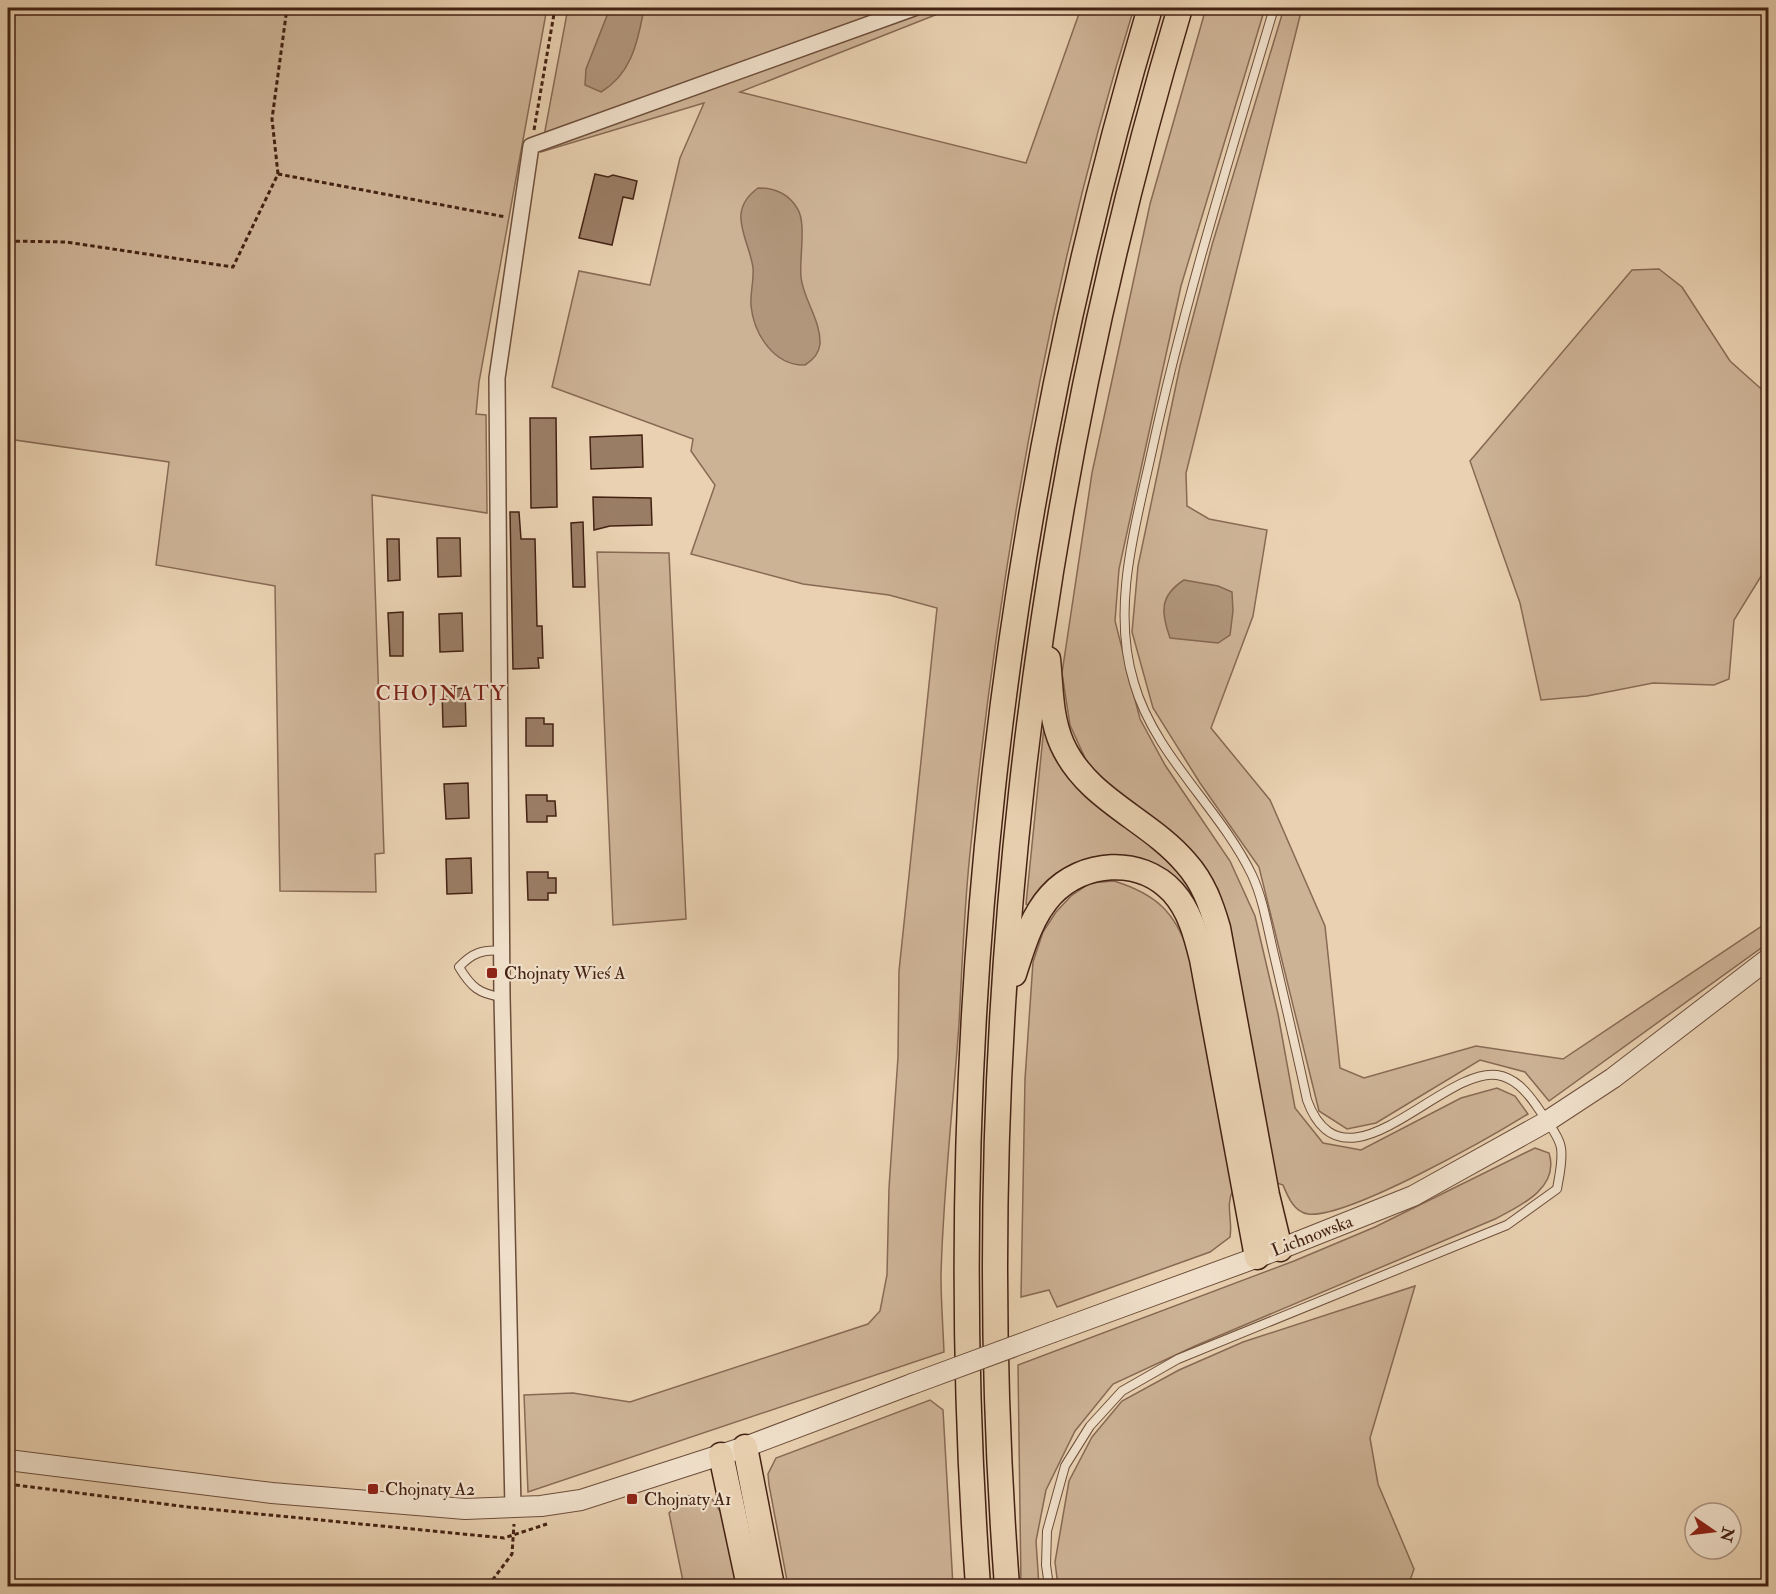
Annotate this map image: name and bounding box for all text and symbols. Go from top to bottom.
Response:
district label: CHOJNATY [375,680,507,707]
place label: Chojnaty Wieś A [504,962,626,985]
marker: Chojnaty Wieś A [485,966,499,980]
street label: Lichnowska [1268,1210,1357,1262]
place label: Chojnaty A2 [385,1478,475,1501]
marker: Chojnaty A2 [366,1482,380,1496]
place label: Chojnaty A1 [644,1488,732,1511]
marker: Chojnaty A1 [625,1492,639,1506]
north arrow [1683,1501,1743,1561]
text: N [1715,1524,1738,1544]

